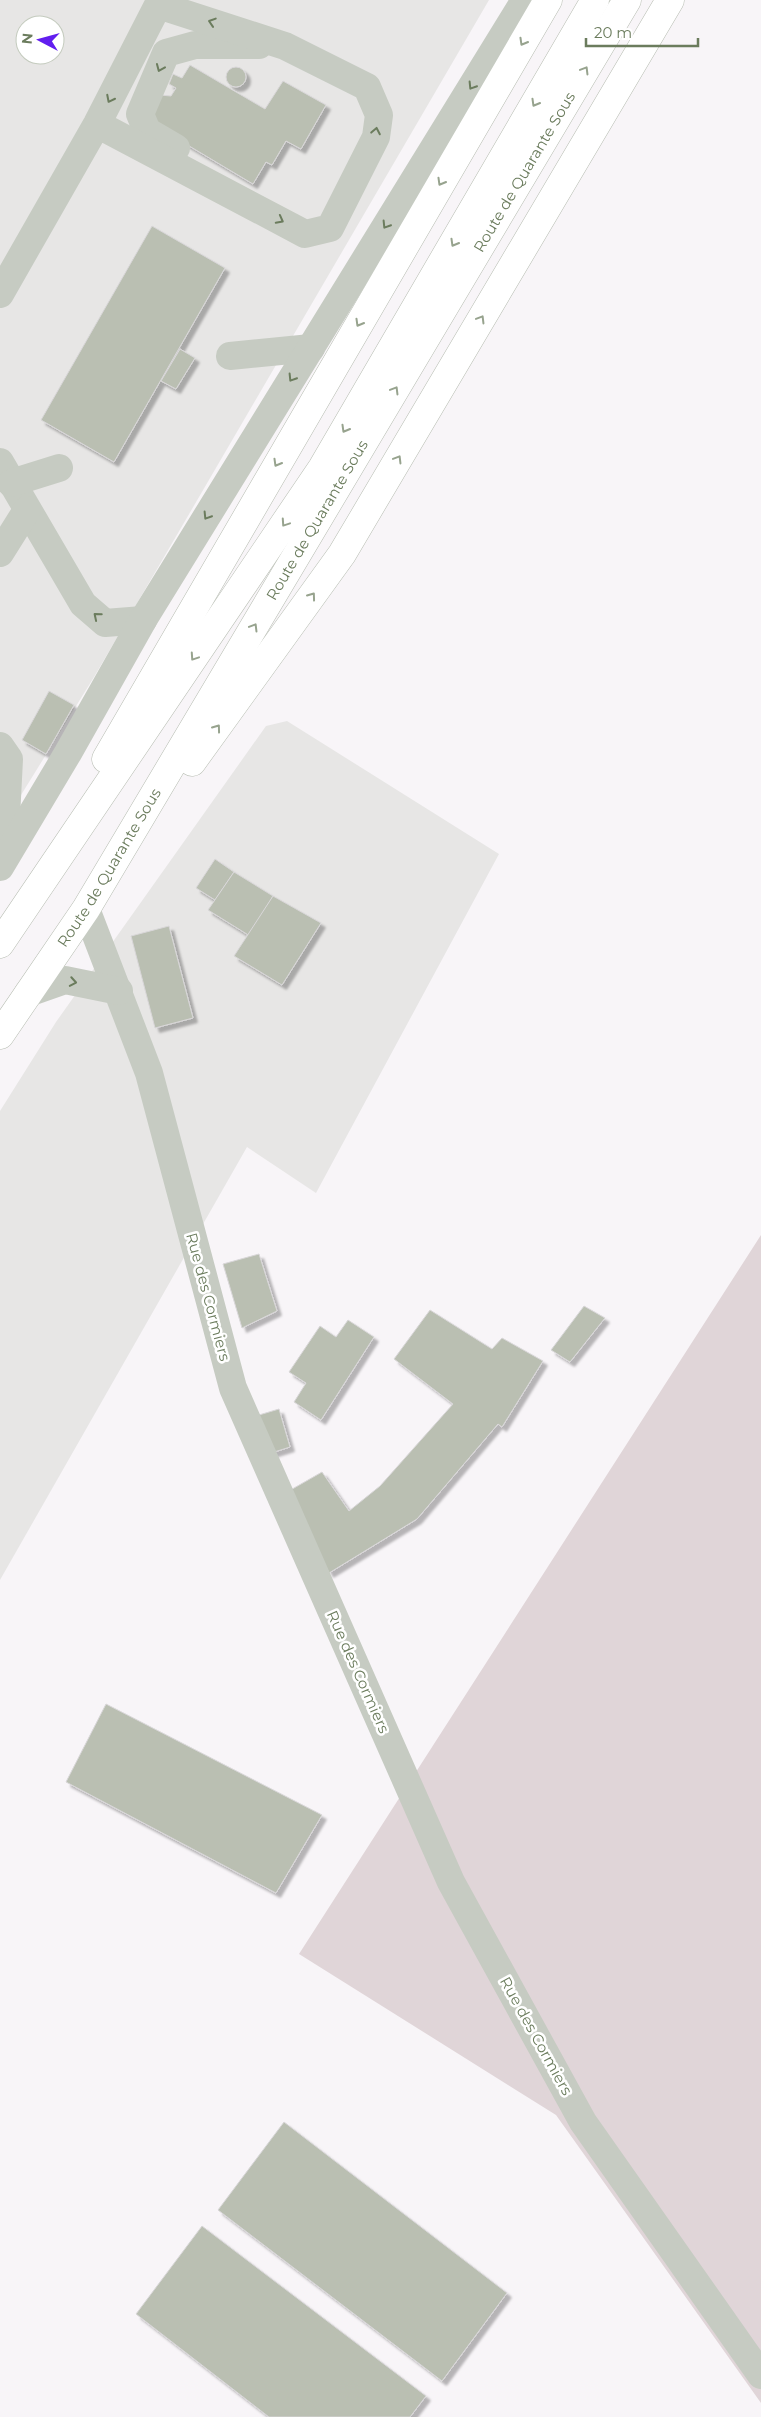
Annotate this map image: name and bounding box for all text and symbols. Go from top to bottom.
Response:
north arrow [15,15,65,65]
scale bar [586,15,698,47]
one-way arrow [208,18,217,28]
text: 20 m [594,23,632,42]
text: N [18,32,37,45]
one-way arrow [519,37,529,46]
one-way arrow [155,63,166,72]
one-way arrow [579,67,589,76]
one-way arrow [468,81,478,90]
street label: Route de Quarante Sous [469,88,579,255]
one-way arrow [106,94,116,103]
one-way arrow [532,97,542,106]
one-way arrow [371,126,381,135]
one-way arrow [437,177,447,186]
one-way arrow [274,214,283,224]
one-way arrow [383,219,393,228]
one-way arrow [450,237,460,246]
one-way arrow [475,316,485,325]
one-way arrow [355,317,365,326]
one-way arrow [289,373,299,382]
one-way arrow [388,387,398,396]
one-way arrow [342,423,352,432]
street label: Route de Quarante Sous [262,436,372,604]
one-way arrow [392,455,402,464]
one-way arrow [273,457,283,466]
one-way arrow [203,511,213,520]
one-way arrow [282,517,291,526]
one-way arrow [306,592,315,602]
one-way arrow [93,612,102,621]
one-way arrow [247,623,257,632]
one-way arrow [191,651,200,661]
one-way arrow [211,725,219,734]
street label: Route de Quarante Sous [53,784,165,951]
one-way arrow [68,977,77,987]
street label: Rue des Cormiers [182,1231,235,1363]
street label: Rue des Cormiers [323,1607,394,1736]
street label: Rue des Cormiers [496,1973,577,2098]

